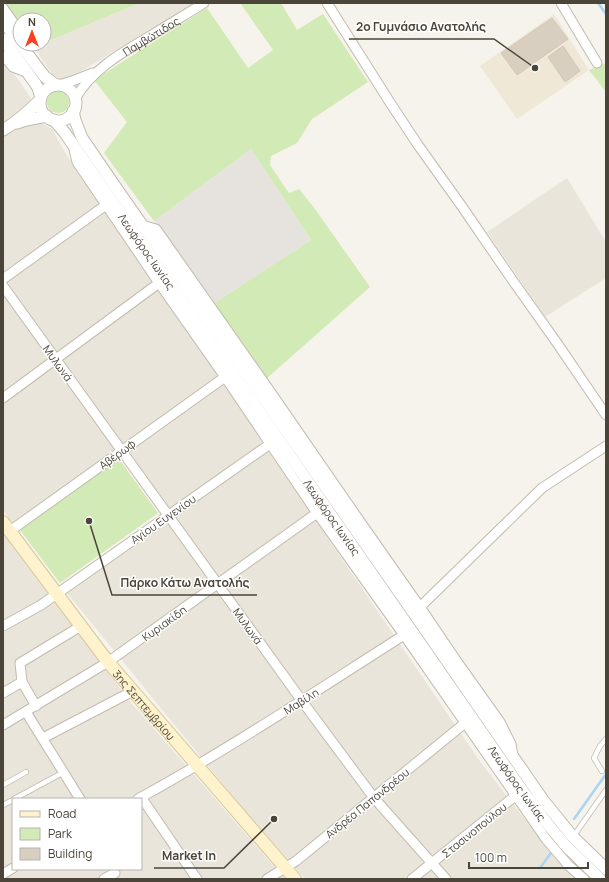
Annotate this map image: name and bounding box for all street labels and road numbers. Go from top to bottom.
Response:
street label: Παμβώτιδος [119,13,182,59]
street label: Λεωφόρος Ιωνίας [115,210,179,292]
street label: Μυλωνά [40,342,76,384]
street label: Αβέρωφ [96,436,138,472]
street label: Λεωφόρος Ιωνίας [301,476,364,558]
street label: Αγίου Ευγενίου [127,491,199,547]
street label: Κυριακίδη [139,602,189,644]
street label: Μυλωνά [230,605,266,647]
street label: 3ης Σεπτεμβρίου [110,666,179,743]
street label: Μαβίλη [281,684,321,718]
street label: Λεωφόρος Ιωνίας [486,742,550,824]
street label: Ανδρέα Παπανδρέου [322,764,412,842]
street label: Στασινοπούλου [438,799,510,861]

